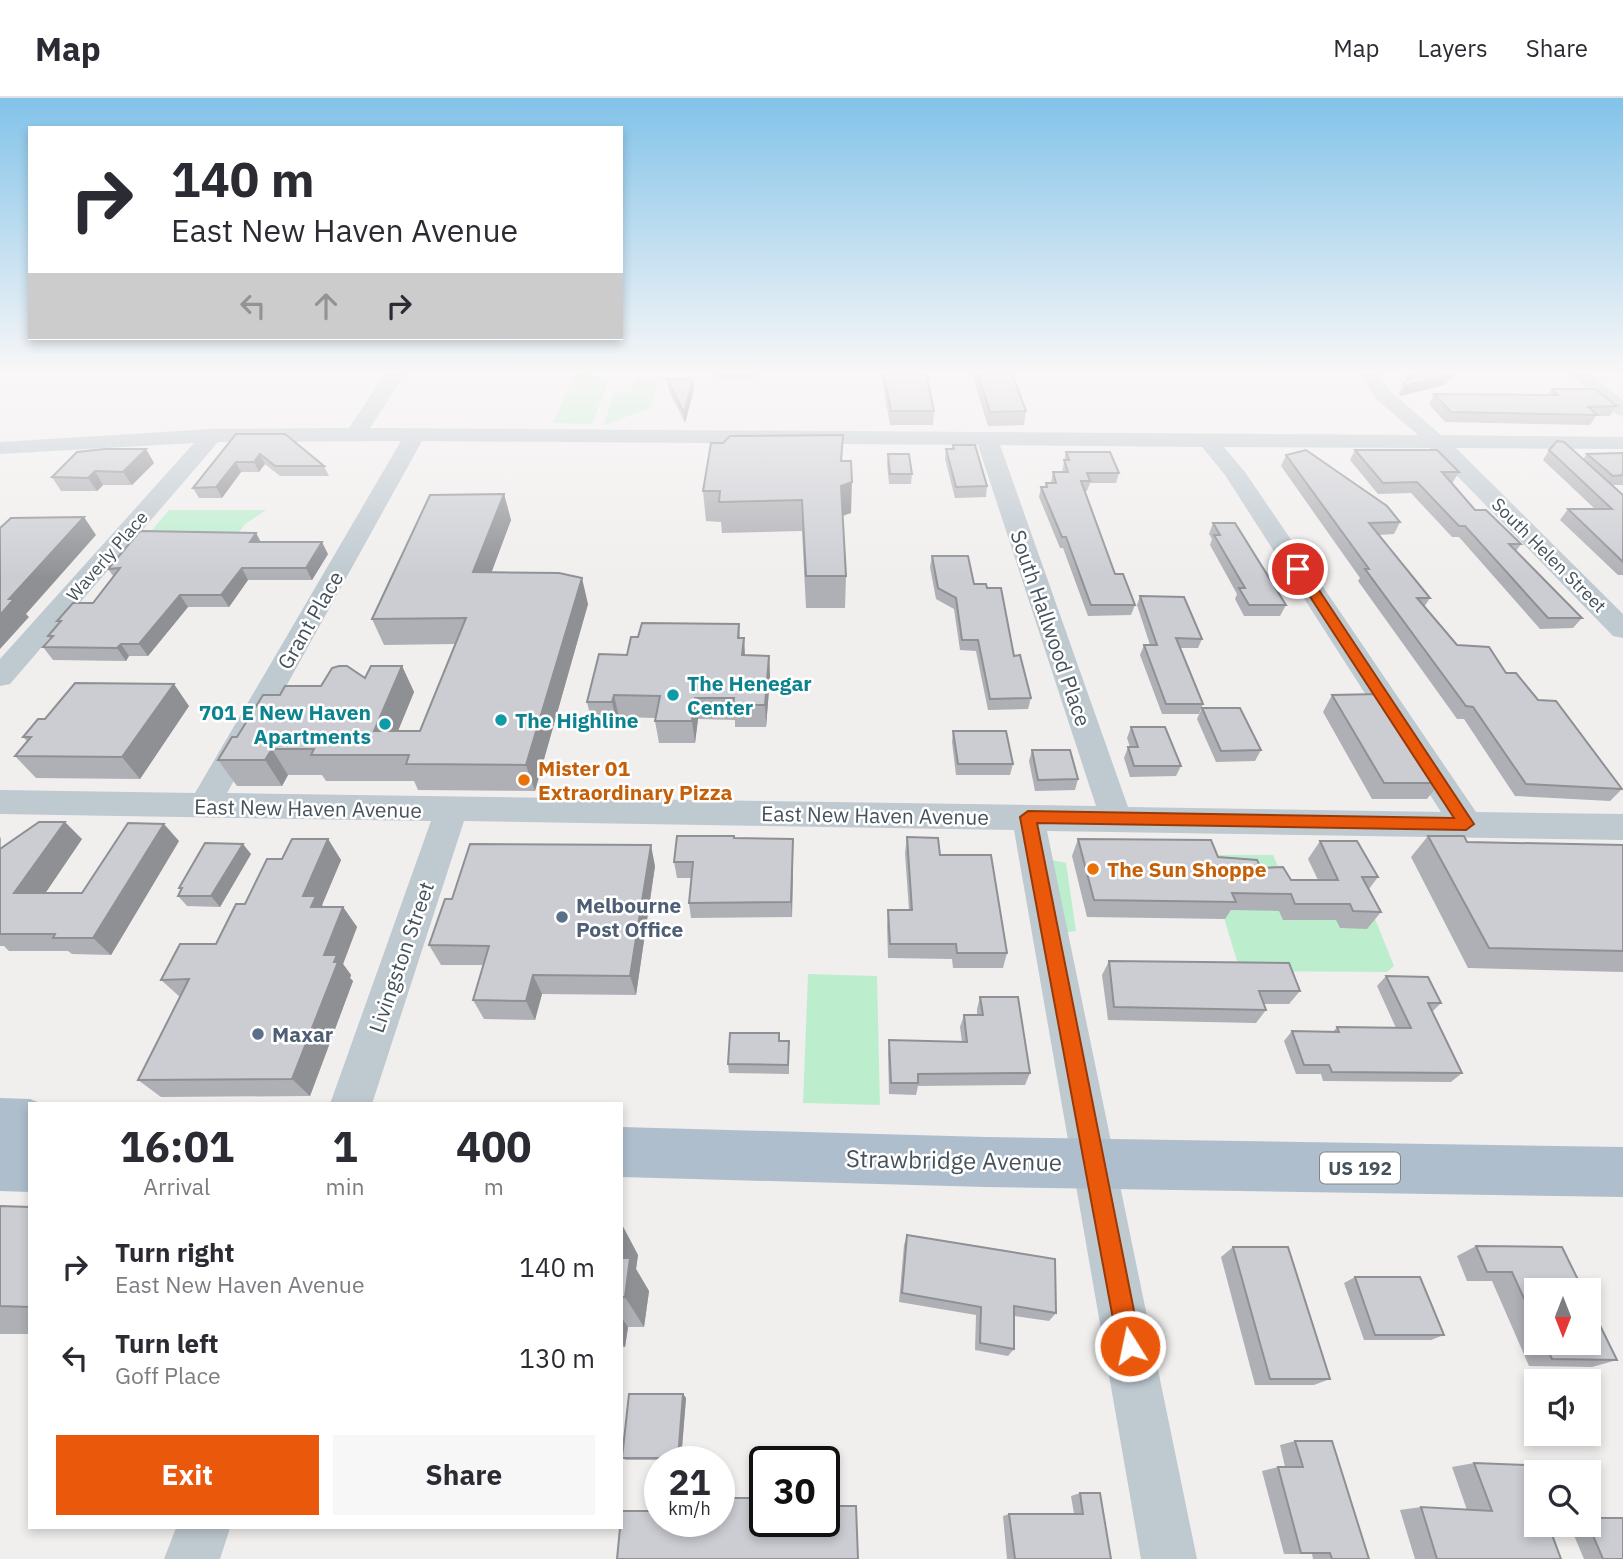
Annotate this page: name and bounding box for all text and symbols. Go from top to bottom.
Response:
text: Map [35,27,101,70]
text: Map [1333,32,1380,64]
text: Layers [1418,32,1488,64]
text: Share [1526,32,1588,64]
text: 140 m [171,147,315,210]
icon: right [56,154,147,245]
text: East New Haven Avenue [171,209,518,251]
icon: left [234,287,272,325]
icon: ahead [307,287,345,325]
icon: right [380,287,418,325]
street label: South Helen Street [1487,493,1611,617]
street label: Waverly Place [61,506,153,606]
street label: South Hallwood Place [1004,526,1098,730]
pin [1268,539,1328,599]
icon: arrive [1279,550,1317,588]
street label: Grant Place [271,566,349,674]
place label: The Henegar Center [687,669,812,721]
marker: The Henegar Center [665,687,681,703]
place label: 701 E New Haven Apartments [199,698,371,750]
place label: The Highline [515,706,639,734]
marker: The Highline [493,712,509,728]
marker: 701 E New Haven Apartments [377,716,393,732]
place label: Mister 01 Extraordinary Pizza [538,754,733,806]
marker: Mister 01 Extraordinary Pizza [516,772,532,788]
street label: East New Haven Avenue [194,792,422,824]
street label: East New Haven Avenue [761,799,989,831]
place label: The Sun Shoppe [1107,855,1267,883]
marker: The Sun Shoppe [1085,861,1101,877]
street label: Livingston Street [362,878,440,1036]
place label: Melbourne Post Office [576,891,684,943]
marker: Melbourne Post Office [554,909,570,925]
place label: Maxar [272,1020,334,1048]
marker: Maxar [250,1026,266,1042]
text: 16:01 [119,1119,234,1174]
text: 1 [332,1119,358,1174]
text: 400 [456,1119,532,1174]
street label: Strawbridge Avenue [846,1142,1062,1178]
road number: US 192 [1320,1152,1400,1184]
text: Arrival [143,1171,210,1201]
text: min [326,1171,364,1201]
text: m [484,1171,504,1201]
text: Turn right [115,1235,234,1269]
icon: right [56,1248,94,1286]
text: 140 m [519,1250,595,1284]
text: East New Haven Avenue [115,1269,365,1299]
north arrow [1524,1278,1601,1354]
map controls [1524,1278,1601,1537]
position arrow [1093,1309,1167,1383]
text: Turn left [115,1326,218,1360]
icon: left [56,1339,94,1377]
text: 130 m [519,1341,595,1375]
text: Goff Place [115,1360,221,1390]
button: sound [1524,1369,1601,1446]
button: Exit [56,1435,319,1515]
button: Share [333,1435,595,1515]
speed limit sign: 30 [749,1446,840,1537]
text: 21 [668,1459,711,1505]
button: search [1524,1460,1601,1537]
text: km/h [668,1497,711,1520]

